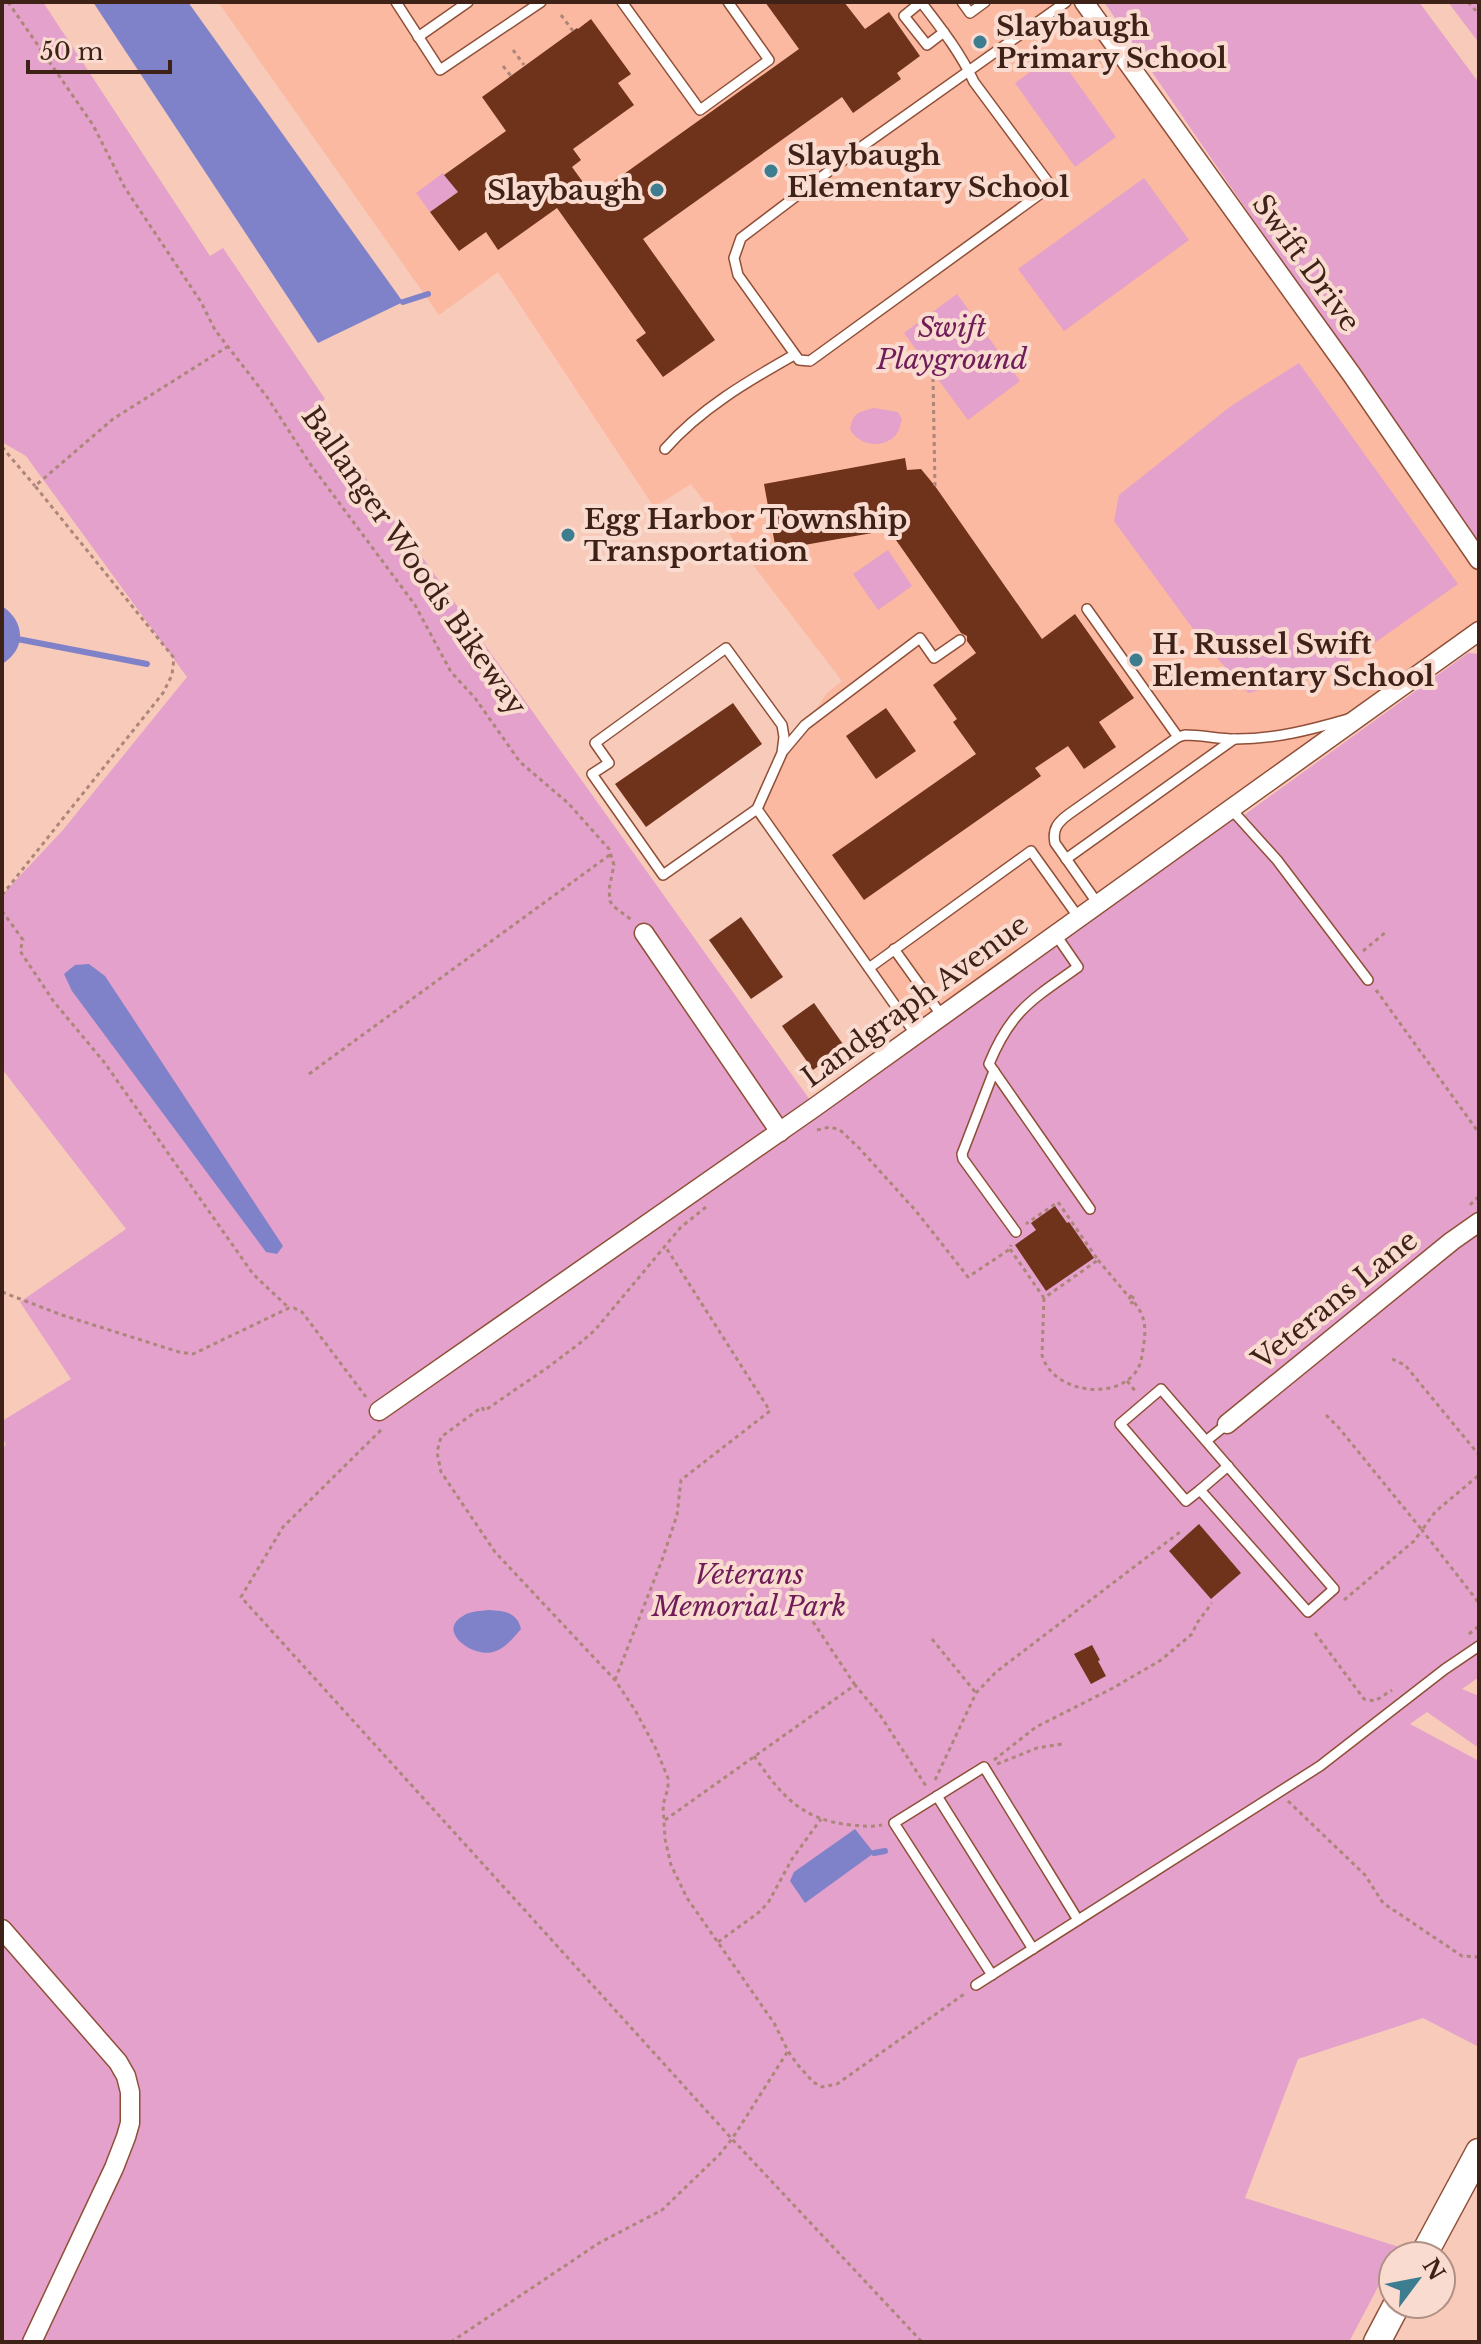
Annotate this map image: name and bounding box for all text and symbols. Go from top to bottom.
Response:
place label: Slaybaugh Primary School [996,9,1227,76]
scale bar [28,24,170,74]
marker: Slaybaugh Primary School [971,33,989,51]
text: 50 m [40,37,104,66]
place label: Slaybaugh Elementary School [787,138,1069,205]
marker: Slaybaugh Elementary School [762,162,780,180]
place label: Slaybaugh [487,173,641,208]
marker: Slaybaugh [648,181,666,199]
street label: Swift Drive [1244,188,1368,338]
park label: Swift Playground [876,310,1028,377]
street label: Ballanger Woods Bikeway [294,400,534,722]
place label: Egg Harbor Township Transportation [584,502,907,569]
marker: Egg Harbor Township Transportation [559,526,577,544]
place label: H. Russel Swift Elementary School [1152,627,1434,694]
marker: H. Russel Swift Elementary School [1127,651,1145,669]
street label: Landgraph Avenue [795,907,1035,1095]
street label: Veterans Lane [1245,1223,1425,1378]
park label: Veterans Memorial Park [651,1557,846,1624]
north arrow [1377,2240,1457,2320]
text: N [1417,2254,1451,2286]

